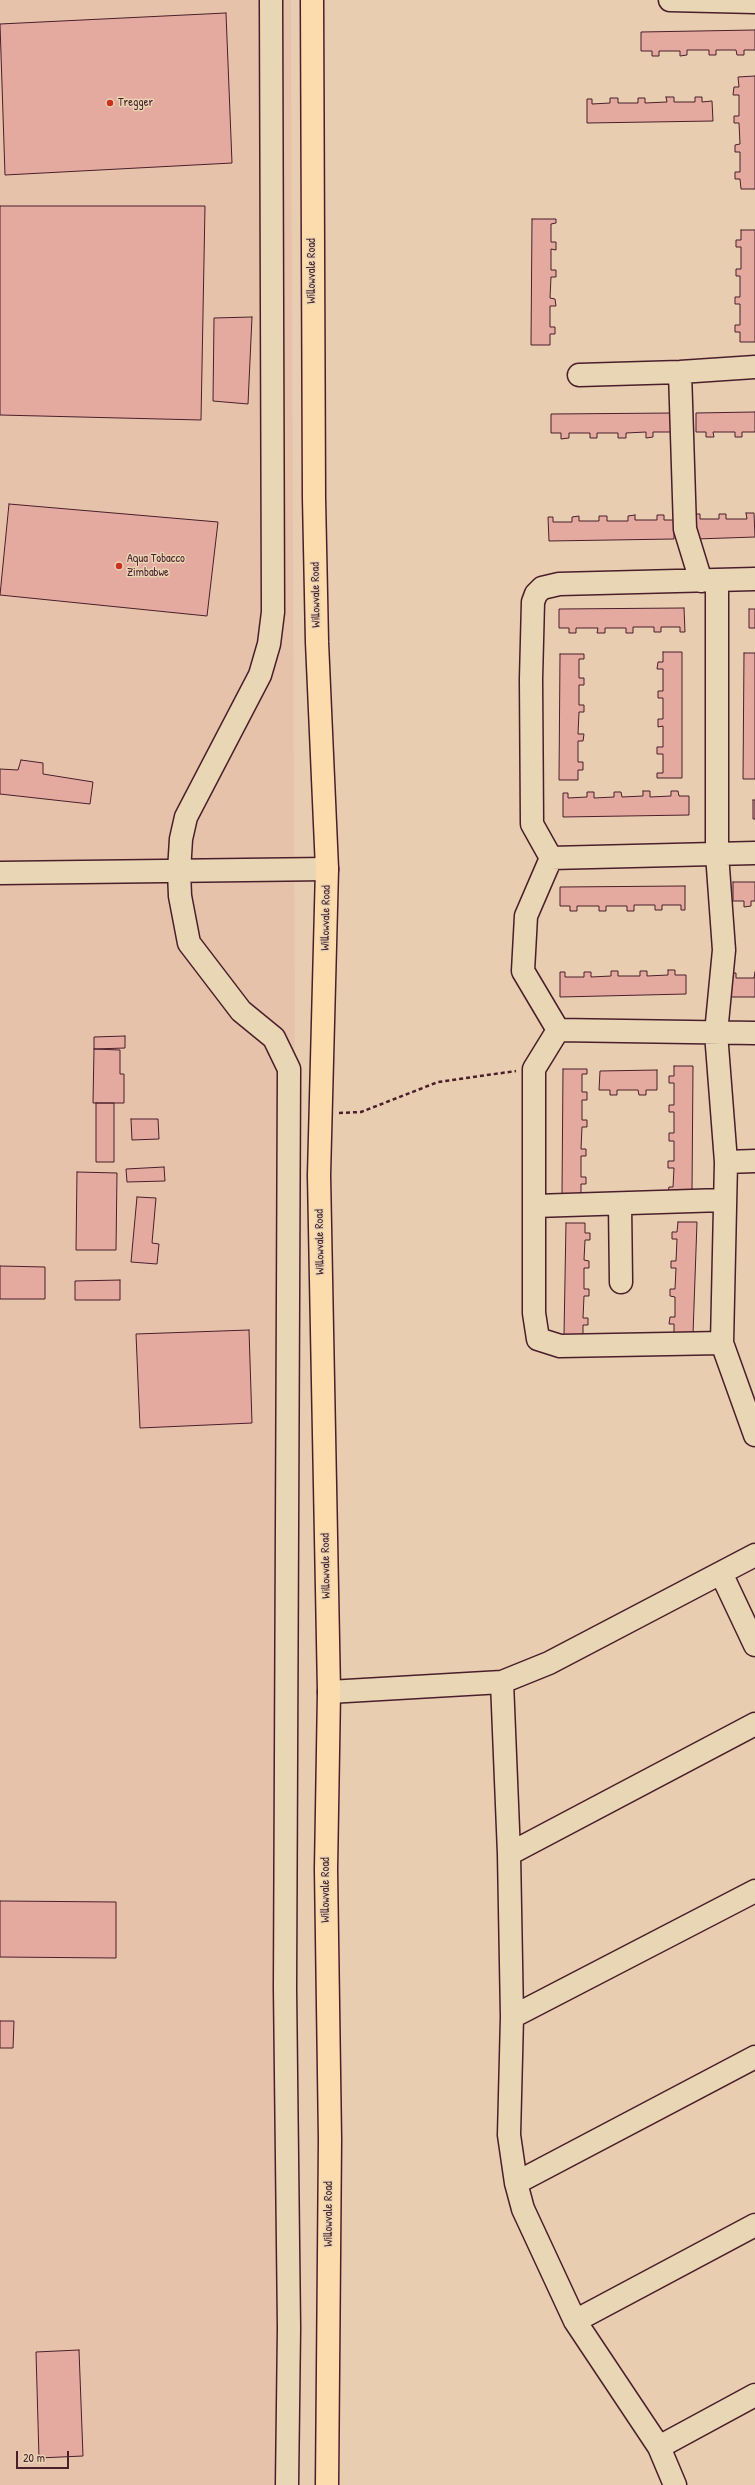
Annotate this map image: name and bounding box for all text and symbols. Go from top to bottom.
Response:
place label: Tregger [118,96,153,110]
marker: Tregger [105,98,115,108]
street label: Willowvale Road [305,238,319,304]
place label: Aqua Tobacco Zimbabwe [127,552,185,580]
marker: Aqua Tobacco Zimbabwe [114,561,124,571]
street label: Willowvale Road [308,562,324,628]
street label: Willowvale Road [318,885,334,951]
street label: Willowvale Road [312,1209,328,1275]
street label: Willowvale Road [318,1533,334,1599]
street label: Willowvale Road [319,1857,333,1923]
street label: Willowvale Road [322,2181,336,2247]
scale bar [18,2443,71,2469]
text: 20 m [23,2449,45,2466]

